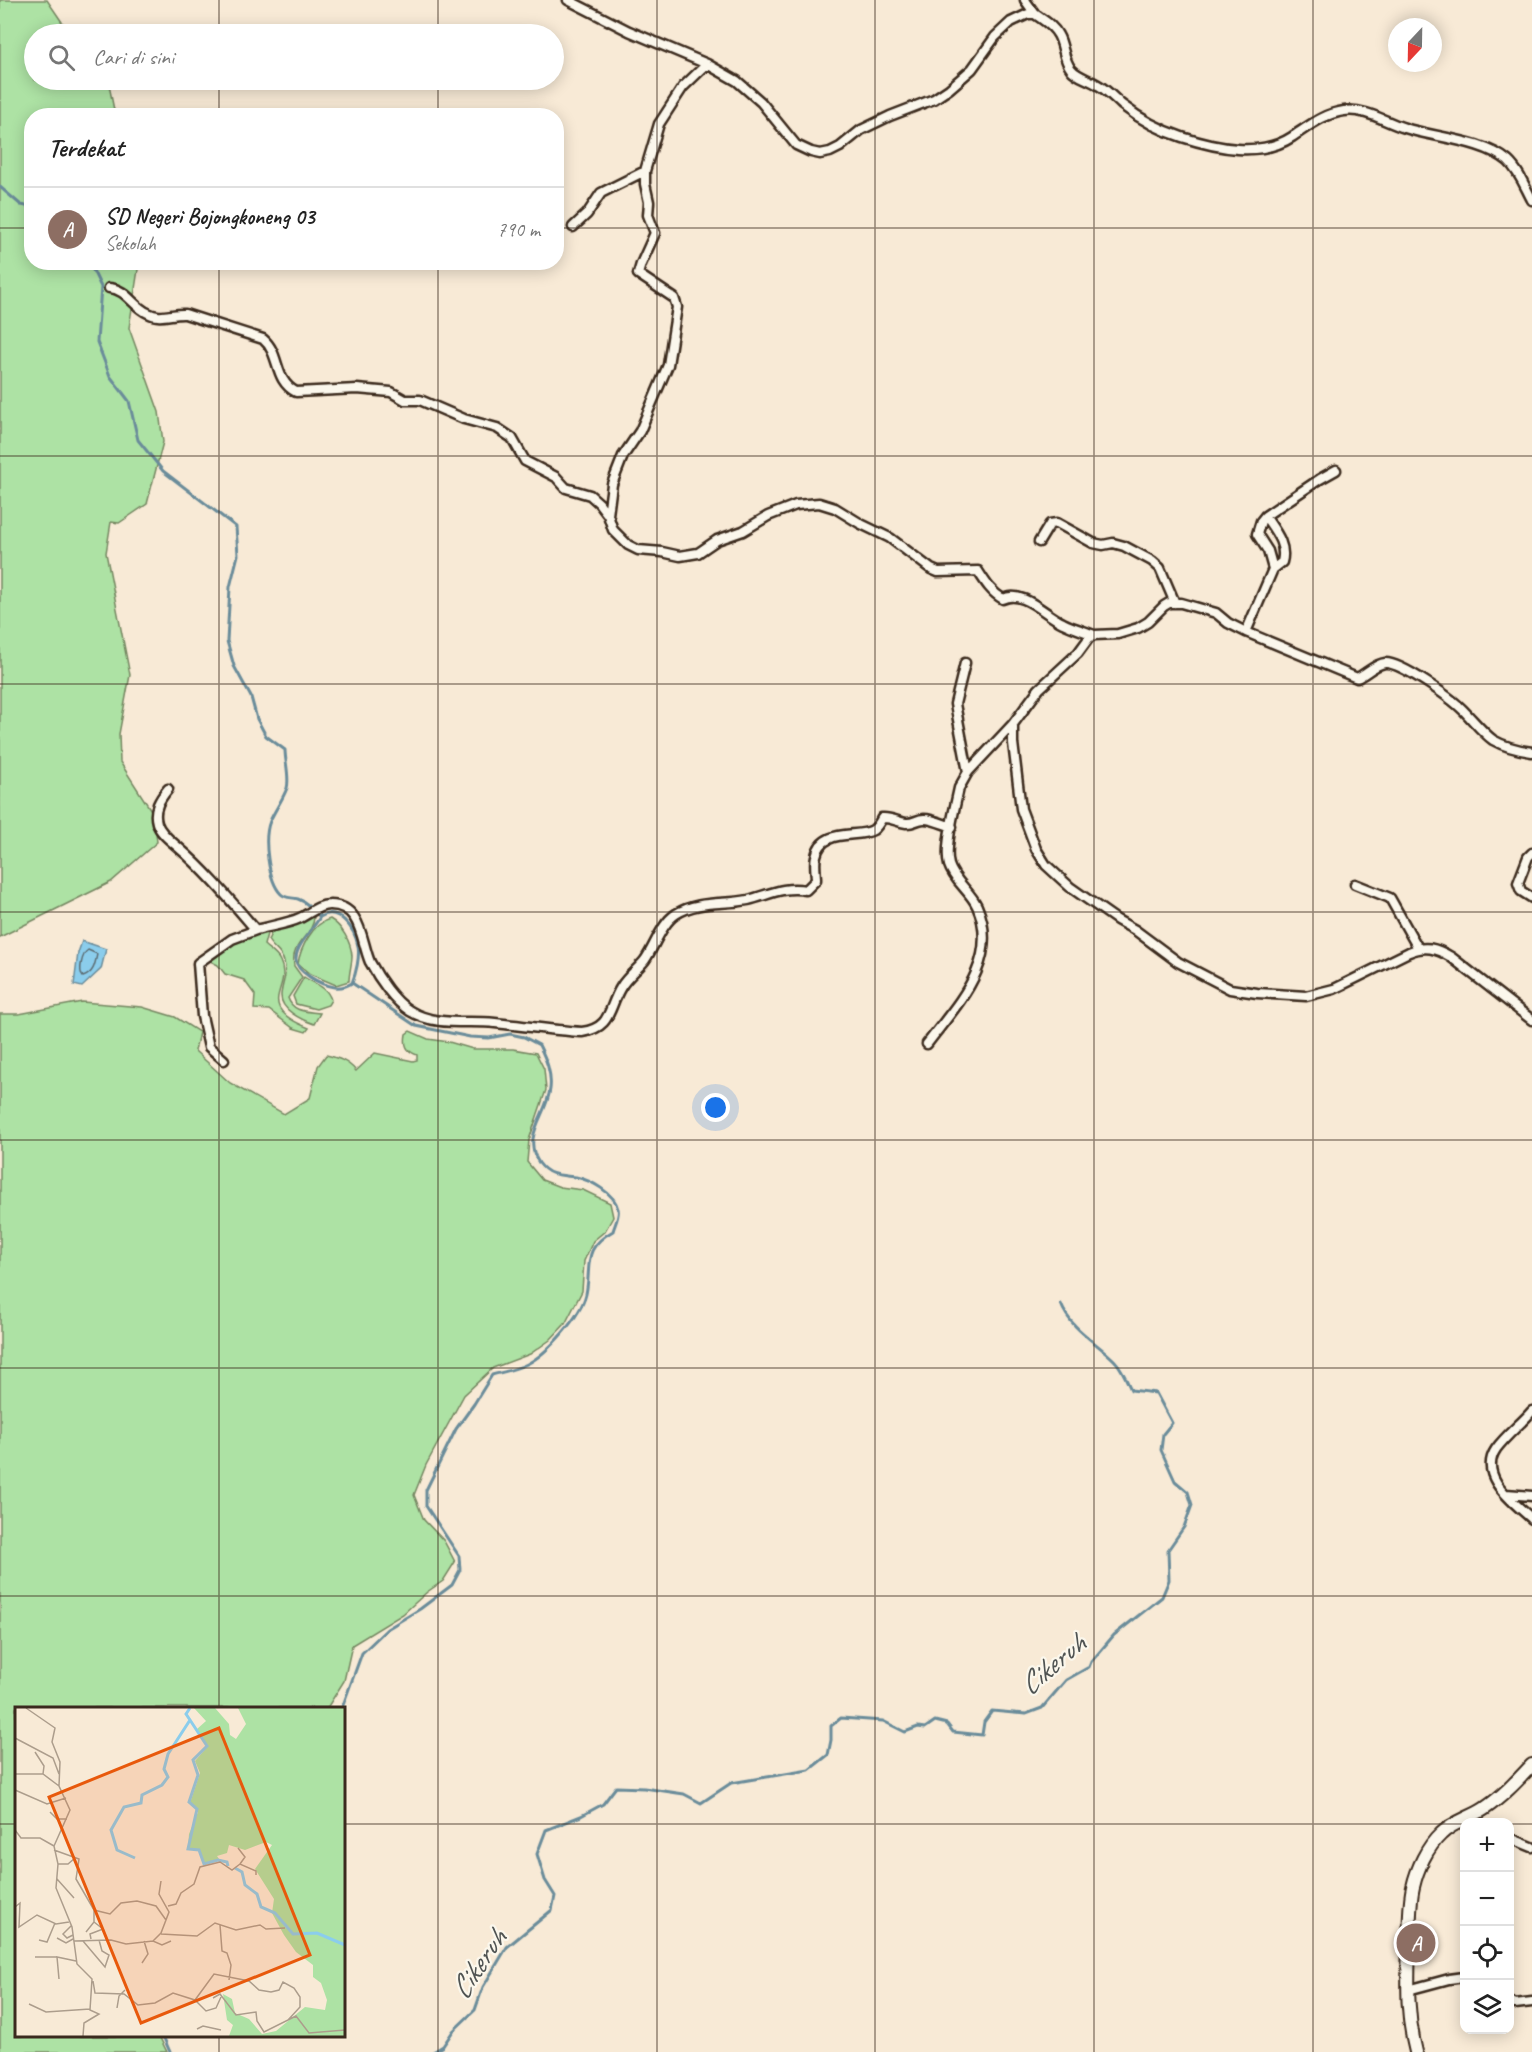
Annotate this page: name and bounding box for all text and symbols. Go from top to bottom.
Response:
north arrow [1388,18,1442,72]
search box [24,24,564,90]
icon: search [45,41,78,74]
text: Cari di sini [93,43,174,71]
text: Terdekat [48,131,124,164]
text: SD Negeri Bojongkoneng 03 [105,203,315,231]
text: A [62,217,73,242]
text: 790 m [497,217,540,242]
text: Sekolah [105,231,156,256]
your location [701,1093,730,1122]
water label: Cikeruh [1011,1623,1095,1703]
inset map [15,1707,345,2037]
map controls [1460,1818,1514,2034]
button: + [1460,1818,1514,1872]
button: − [1460,1872,1514,1926]
water label: Cikeruh [441,1920,516,2006]
pin: A [1396,1920,1436,1966]
button: locate [1460,1926,1514,1980]
button: layers [1460,1980,1514,2034]

